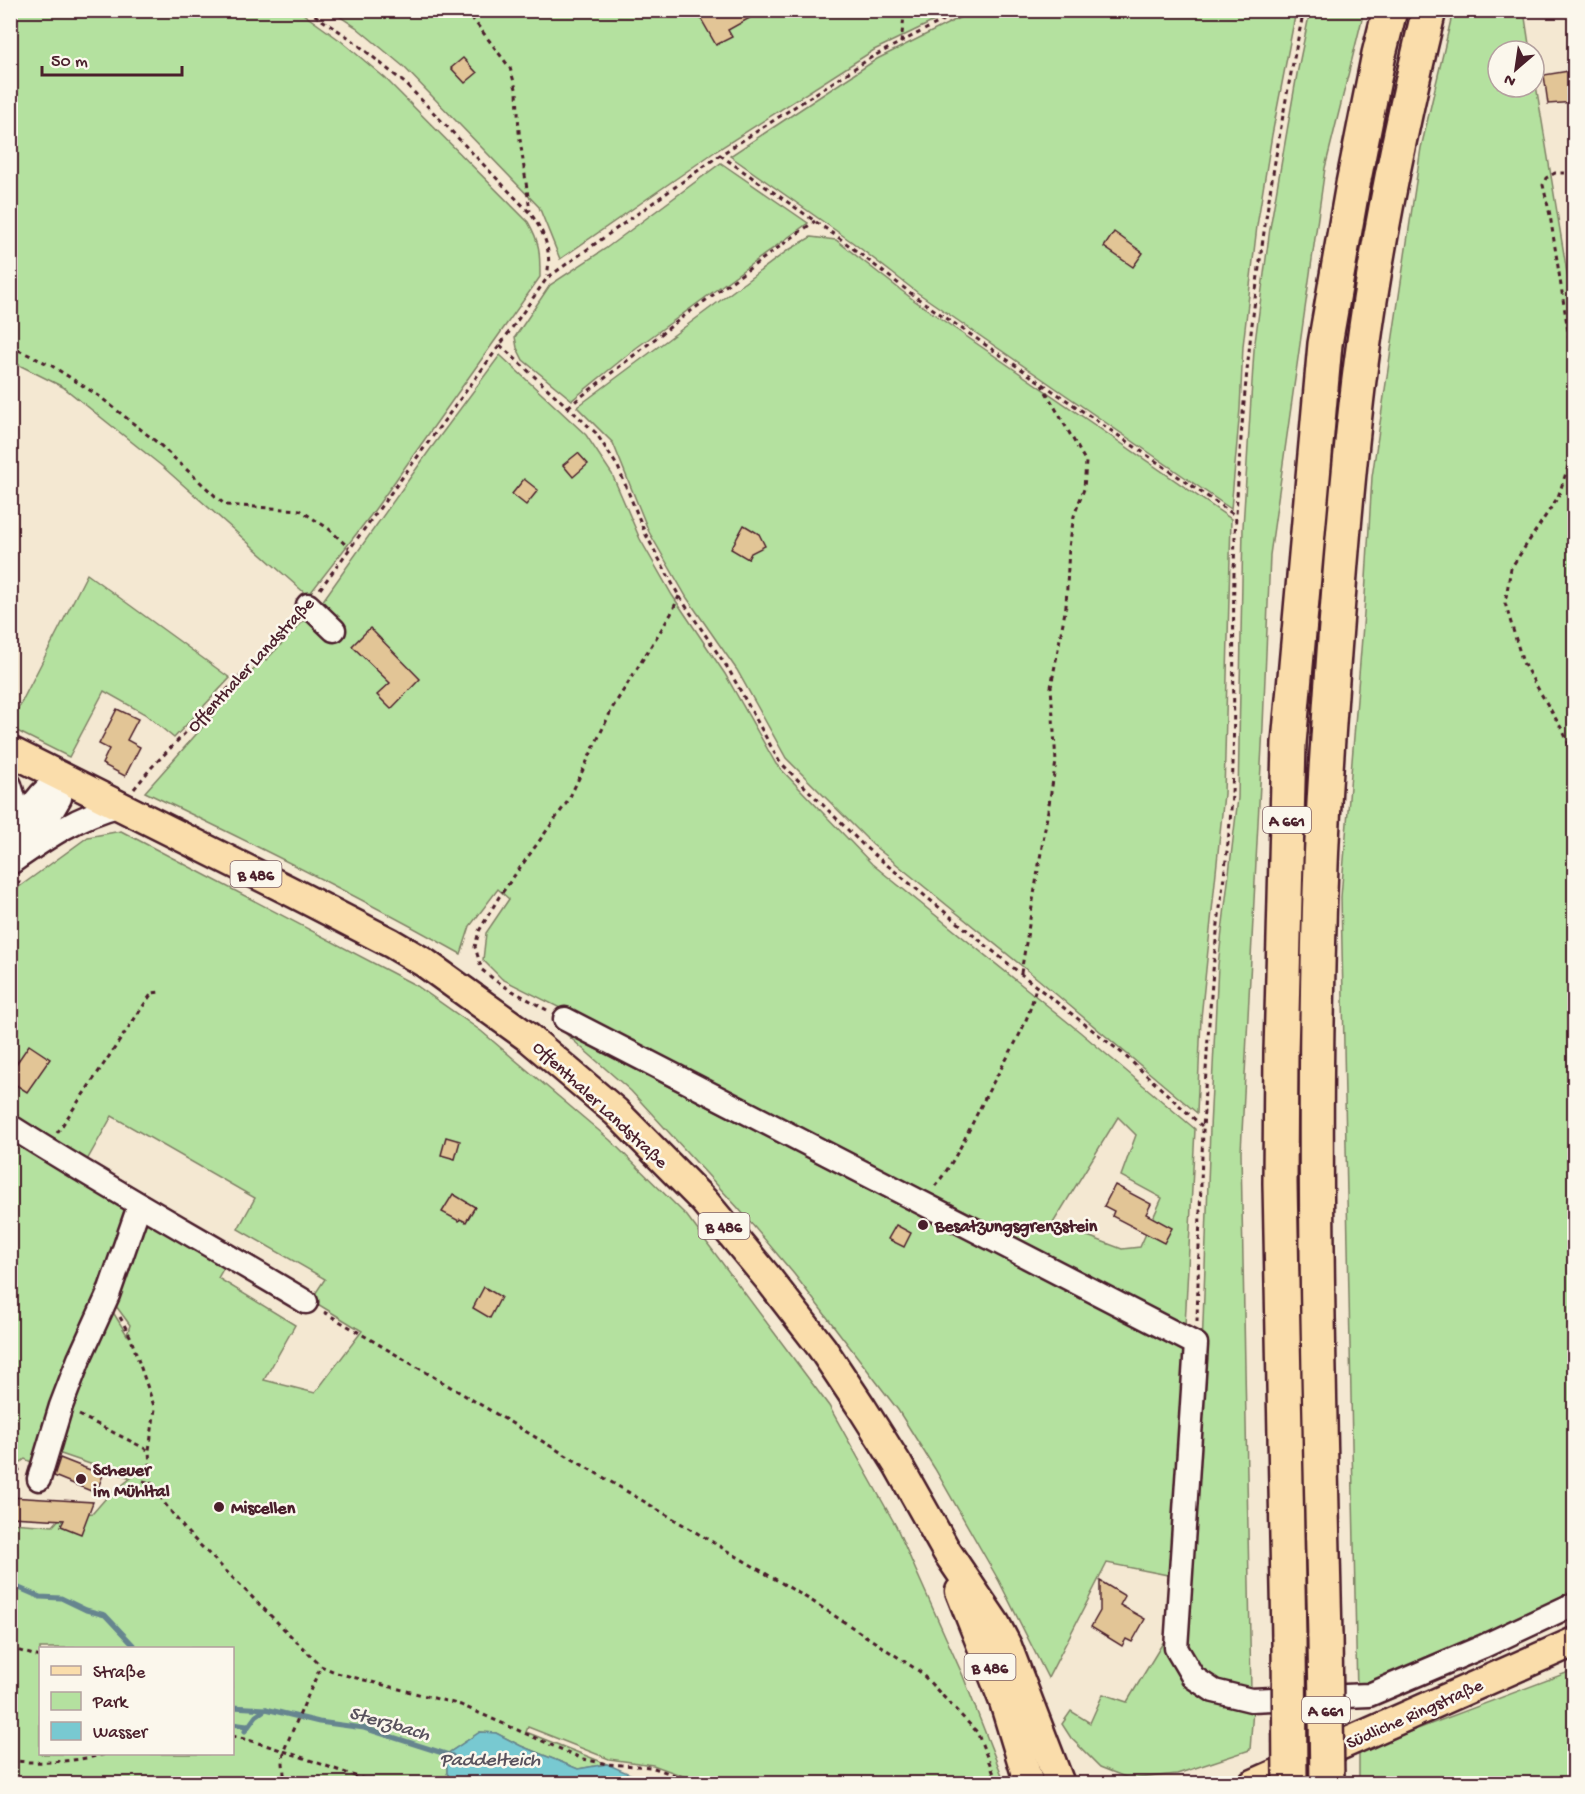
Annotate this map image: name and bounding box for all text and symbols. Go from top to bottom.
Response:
scale bar [42,39,182,77]
north arrow [1486,39,1546,99]
text: 50 m [51,52,88,73]
text: N [1501,68,1520,90]
street label: Offenthaler Landstraße [184,593,320,738]
road number: A 661 [1263,807,1311,833]
road number: B 486 [230,861,282,887]
street label: Offenthaler Landstraße [527,1038,672,1174]
road number: B 486 [698,1213,750,1239]
place label: Besatzungsgrenzstein [934,1217,1098,1238]
marker: Besatzungsgrenzstein [916,1218,930,1232]
place label: Scheuer im Mühltal [93,1461,170,1503]
marker: Scheuer im Mühltal [74,1472,88,1486]
place label: Miscellen [231,1499,296,1520]
marker: Miscellen [212,1500,226,1514]
legend [39,1647,234,1755]
road number: B 486 [964,1654,1016,1680]
text: Straße [93,1663,146,1684]
street label: Südliche Ringstraße [1343,1675,1487,1755]
text: Park [92,1693,129,1714]
road number: A 661 [1302,1697,1350,1723]
water label: Sterzbach [346,1703,432,1748]
text: Wasser [93,1723,149,1744]
water label: Paddelteich [440,1750,541,1773]

